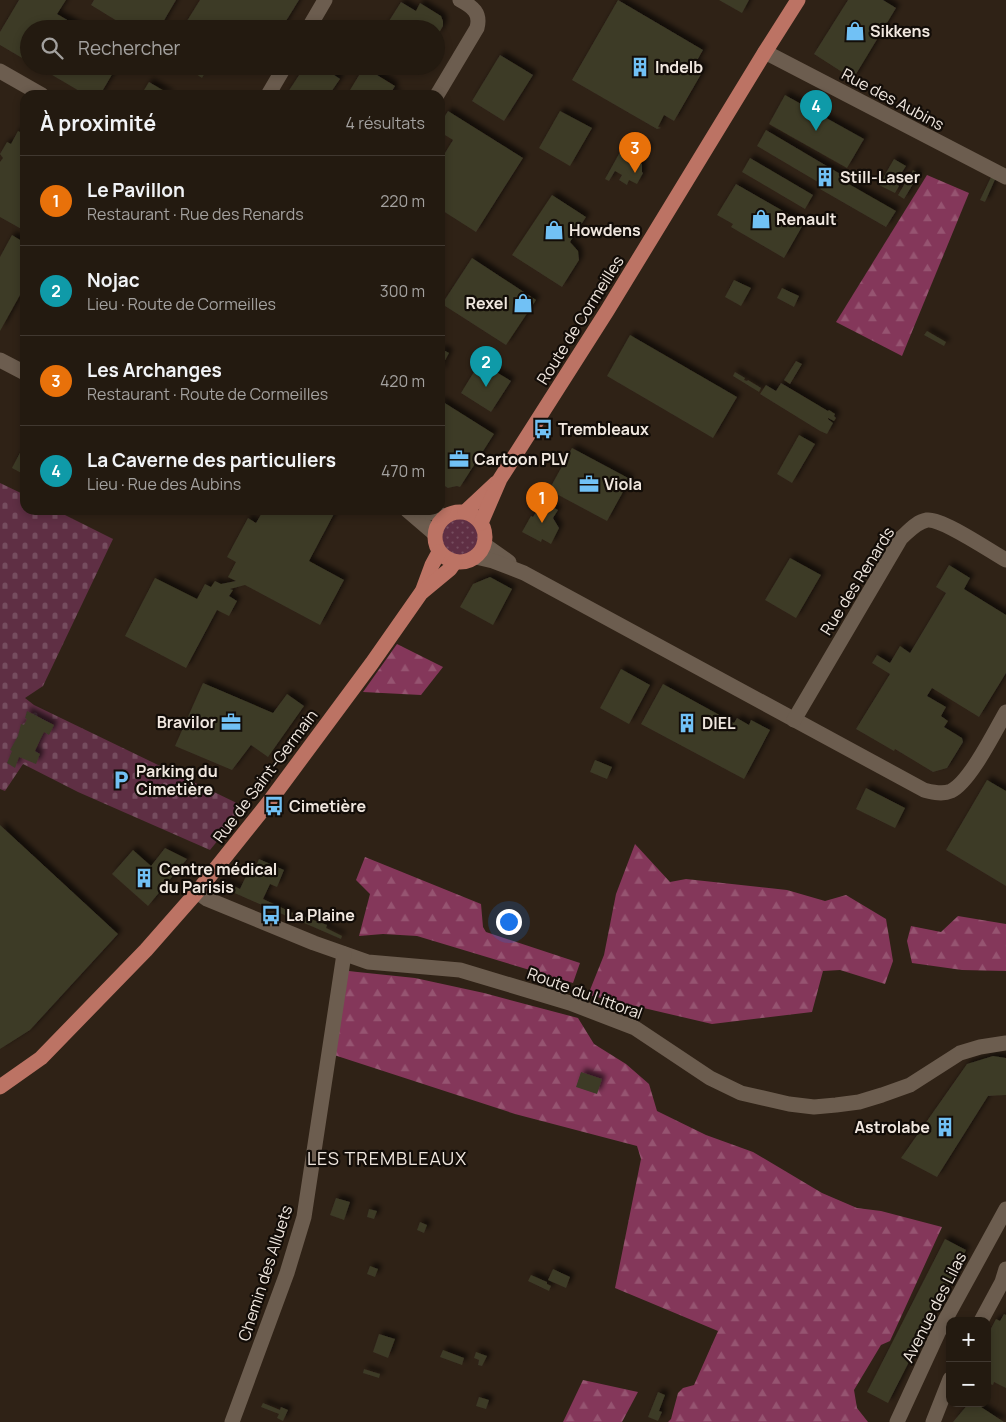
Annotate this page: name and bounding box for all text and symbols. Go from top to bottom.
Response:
search box [20,20,445,75]
shop icon: Sikkens [844,20,866,42]
place label: Sikkens [870,20,930,42]
icon: search [38,34,66,62]
text: Rechercher [78,35,180,61]
building icon: Indelb [629,56,651,78]
place label: Indelb [655,56,703,78]
street label: Rue des Aubins [838,63,948,135]
pin: 4 [800,90,832,131]
text: À proximité [40,109,156,137]
text: 4 résultats [346,112,425,134]
pin: 3 [619,132,651,173]
building icon: Still-Laser [814,166,836,188]
place label: Still-Laser [840,166,920,188]
text: Le Pavillon [87,177,185,203]
text: 1 [52,190,60,212]
text: 220 m [380,190,425,212]
text: Restaurant · Rue des Renards [87,203,304,225]
shop icon: Renault [750,208,772,230]
place label: Renault [776,208,837,230]
shop icon: Howdens [543,219,565,241]
place label: Howdens [569,219,641,241]
street label: Route de Cormeilles [531,251,629,389]
text: Nojac [87,267,140,293]
text: 2 [51,280,61,302]
text: 300 m [380,280,425,302]
place label: Rexel [465,292,508,314]
shop icon: Rexel [512,292,534,314]
text: Lieu · Route de Cormeilles [87,293,276,315]
pin: 2 [470,346,502,387]
text: Les Archanges [87,357,222,383]
text: 3 [51,370,61,392]
text: 420 m [380,370,425,392]
text: Restaurant · Route de Cormeilles [87,383,328,405]
bus stop icon: Trembleaux [532,418,554,440]
place label: Trembleaux [558,418,649,440]
text: La Caverne des particuliers [87,447,336,473]
office icon: Cartoon PLV [448,448,470,470]
place label: Cartoon PLV [474,448,569,470]
text: 4 [51,460,61,482]
text: 470 m [381,460,425,482]
text: Lieu · Rue des Aubins [87,473,241,495]
office icon: Viola [578,473,600,495]
place label: Viola [604,473,642,495]
pin: 1 [526,482,558,523]
street label: Rue des Renards [815,523,899,639]
street label: Rue de Saint-Germain [208,705,322,847]
place label: Bravilor [157,711,216,733]
office icon: Bravilor [220,711,242,733]
building icon: DIEL [676,712,698,734]
place label: DIEL [702,712,736,734]
place label: Parking du Cimetière [136,760,218,800]
parking icon: Parking du Cimetière [110,769,132,791]
bus stop icon: Cimetière [263,795,285,817]
place label: Cimetière [289,795,366,817]
place label: Centre médical du Parisis [159,858,277,898]
building icon: Centre médical du Parisis [133,867,155,889]
bus stop icon: La Plaine [260,904,282,926]
place label: La Plaine [286,904,355,926]
your location [496,909,522,935]
street label: Route du Littoral [524,962,646,1024]
place label: Astrolabe [854,1116,930,1138]
building icon: Astrolabe [934,1116,956,1138]
district label: LES TREMBLEAUX [307,1146,467,1170]
street label: Chemin des Alluets [233,1202,297,1344]
street label: Avenue des Lilas [897,1248,971,1366]
map controls [946,1317,991,1407]
button: + [946,1317,991,1362]
button: − [946,1362,991,1407]

